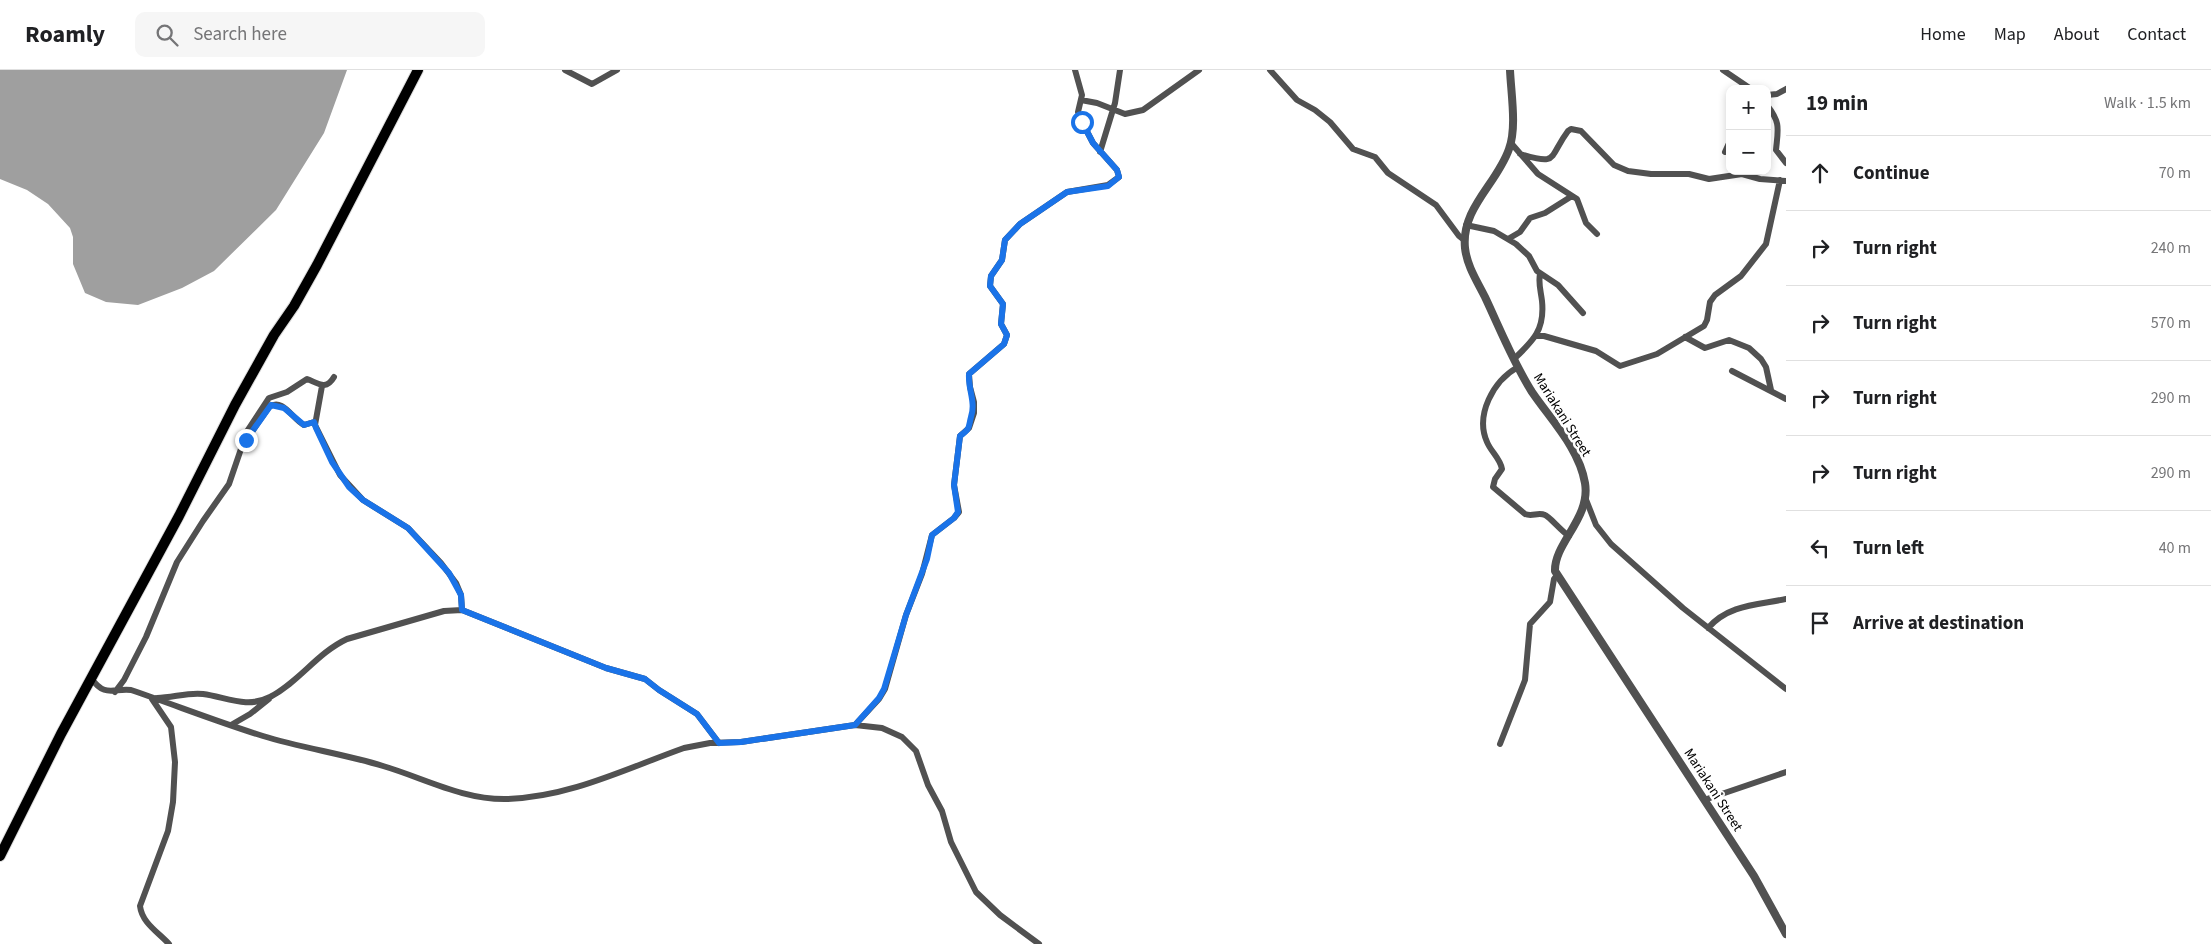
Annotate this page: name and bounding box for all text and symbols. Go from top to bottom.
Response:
search box [135,12,485,57]
text: Roamly [25,17,105,52]
icon: search [153,21,181,49]
text: Search here [193,21,287,48]
text: Home [1920,22,1966,47]
text: Map [1994,22,2026,47]
text: About [2054,22,2099,47]
text: Contact [2127,22,2186,47]
map controls [1726,85,1771,175]
button: + [1726,85,1771,130]
text: 19 min [1806,88,1868,118]
text: Walk · 1.5 km [2104,92,2191,114]
route start [1071,111,1094,134]
button: − [1726,130,1771,175]
icon: ahead [1806,159,1834,187]
text: Continue [1853,160,1930,187]
text: 70 m [2159,162,2191,184]
icon: right [1806,234,1834,262]
text: Turn right [1853,235,1937,262]
text: 240 m [2151,237,2191,259]
icon: right [1806,309,1834,337]
text: Turn right [1853,310,1937,337]
text: 570 m [2151,312,2191,334]
street label: Mariakani Street [1528,369,1596,461]
icon: right [1806,384,1834,412]
text: Turn right [1853,385,1937,412]
text: 290 m [2151,387,2191,409]
route end [235,429,258,452]
icon: right [1806,459,1834,487]
text: Turn right [1853,460,1937,487]
text: 290 m [2151,462,2191,484]
icon: left [1806,534,1834,562]
text: Turn left [1853,535,1924,562]
text: 40 m [2159,537,2191,559]
icon: arrive [1806,609,1834,637]
text: Arrive at destination [1853,610,2024,637]
street label: Mariakani Street [1679,745,1748,836]

